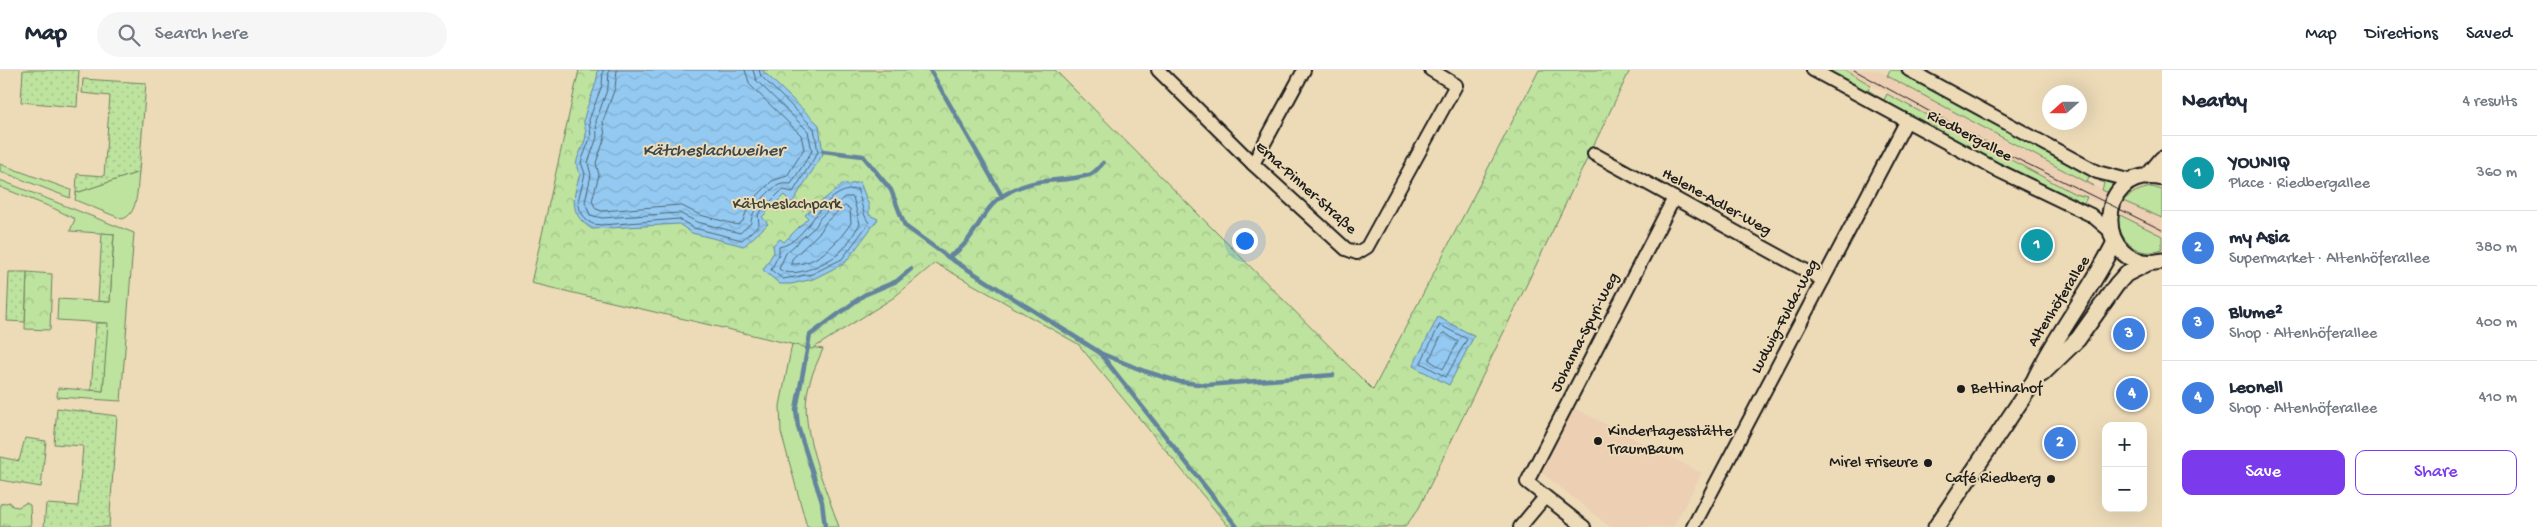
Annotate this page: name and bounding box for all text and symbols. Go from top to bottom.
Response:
search box [97,12,447,57]
text: Map [25,20,67,49]
icon: search [115,21,143,49]
text: Search here [155,23,248,46]
text: Map [2305,24,2337,45]
text: Directions [2365,24,2438,45]
text: Saved [2466,24,2512,45]
north arrow [2042,85,2087,130]
text: Nearby [2182,90,2247,115]
text: 4 results [2462,93,2517,112]
street label: Riedbergallee [1923,107,2015,168]
street label: Erna-Pinner-Straße [1250,138,1360,240]
water label: Kätcheslachweiher [642,141,787,162]
text: YOUNIQ [2229,152,2290,175]
text: 1 [2195,164,2201,183]
text: 360 m [2476,164,2517,183]
street label: Helene-Adler-Weg [1658,165,1774,241]
text: Place · Riedbergallee [2229,175,2370,194]
park label: Kätcheslachpark [733,196,843,215]
pin: 1 [2021,226,2053,264]
text: my Asia [2229,227,2289,250]
your location [1232,228,1258,254]
text: 2 [2194,239,2202,258]
text: 380 m [2476,239,2517,258]
text: Supermarket · Altenhöferallee [2229,250,2430,269]
street label: Altenhöferallee [2025,252,2096,351]
street label: Ludwig-Fulda-Weg [1748,257,1824,377]
street label: Johanna-Spyri-Weg [1548,270,1624,396]
text: Blume² [2229,302,2283,325]
text: 3 [2194,314,2202,333]
text: 400 m [2476,314,2517,333]
pin: 3 [2113,315,2145,353]
text: Shop · Altenhöferallee [2229,325,2377,344]
pin: 4 [2116,375,2148,413]
text: Leonell [2229,377,2283,400]
place label: Bettinahof [1970,380,2043,399]
marker: Bettinahof [1955,383,1967,395]
text: 4 [2194,389,2202,408]
text: 410 m [2479,389,2517,408]
text: Shop · Altenhöferallee [2229,400,2377,419]
map controls [2102,422,2147,512]
button: + [2102,422,2147,467]
place label: Kindertagesstätte TraumBaum [1607,423,1733,460]
pin: 2 [2044,424,2076,462]
marker: Kindertagesstätte TraumBaum [1592,435,1604,447]
button: Save [2182,450,2345,495]
button: Share [2355,450,2517,495]
place label: Mirel Friseure [1829,454,1919,473]
marker: Mirel Friseure [1922,457,1934,469]
button: − [2102,467,2147,512]
place label: Café Riedberg [1946,470,2041,489]
marker: Café Riedberg [2045,473,2057,485]

